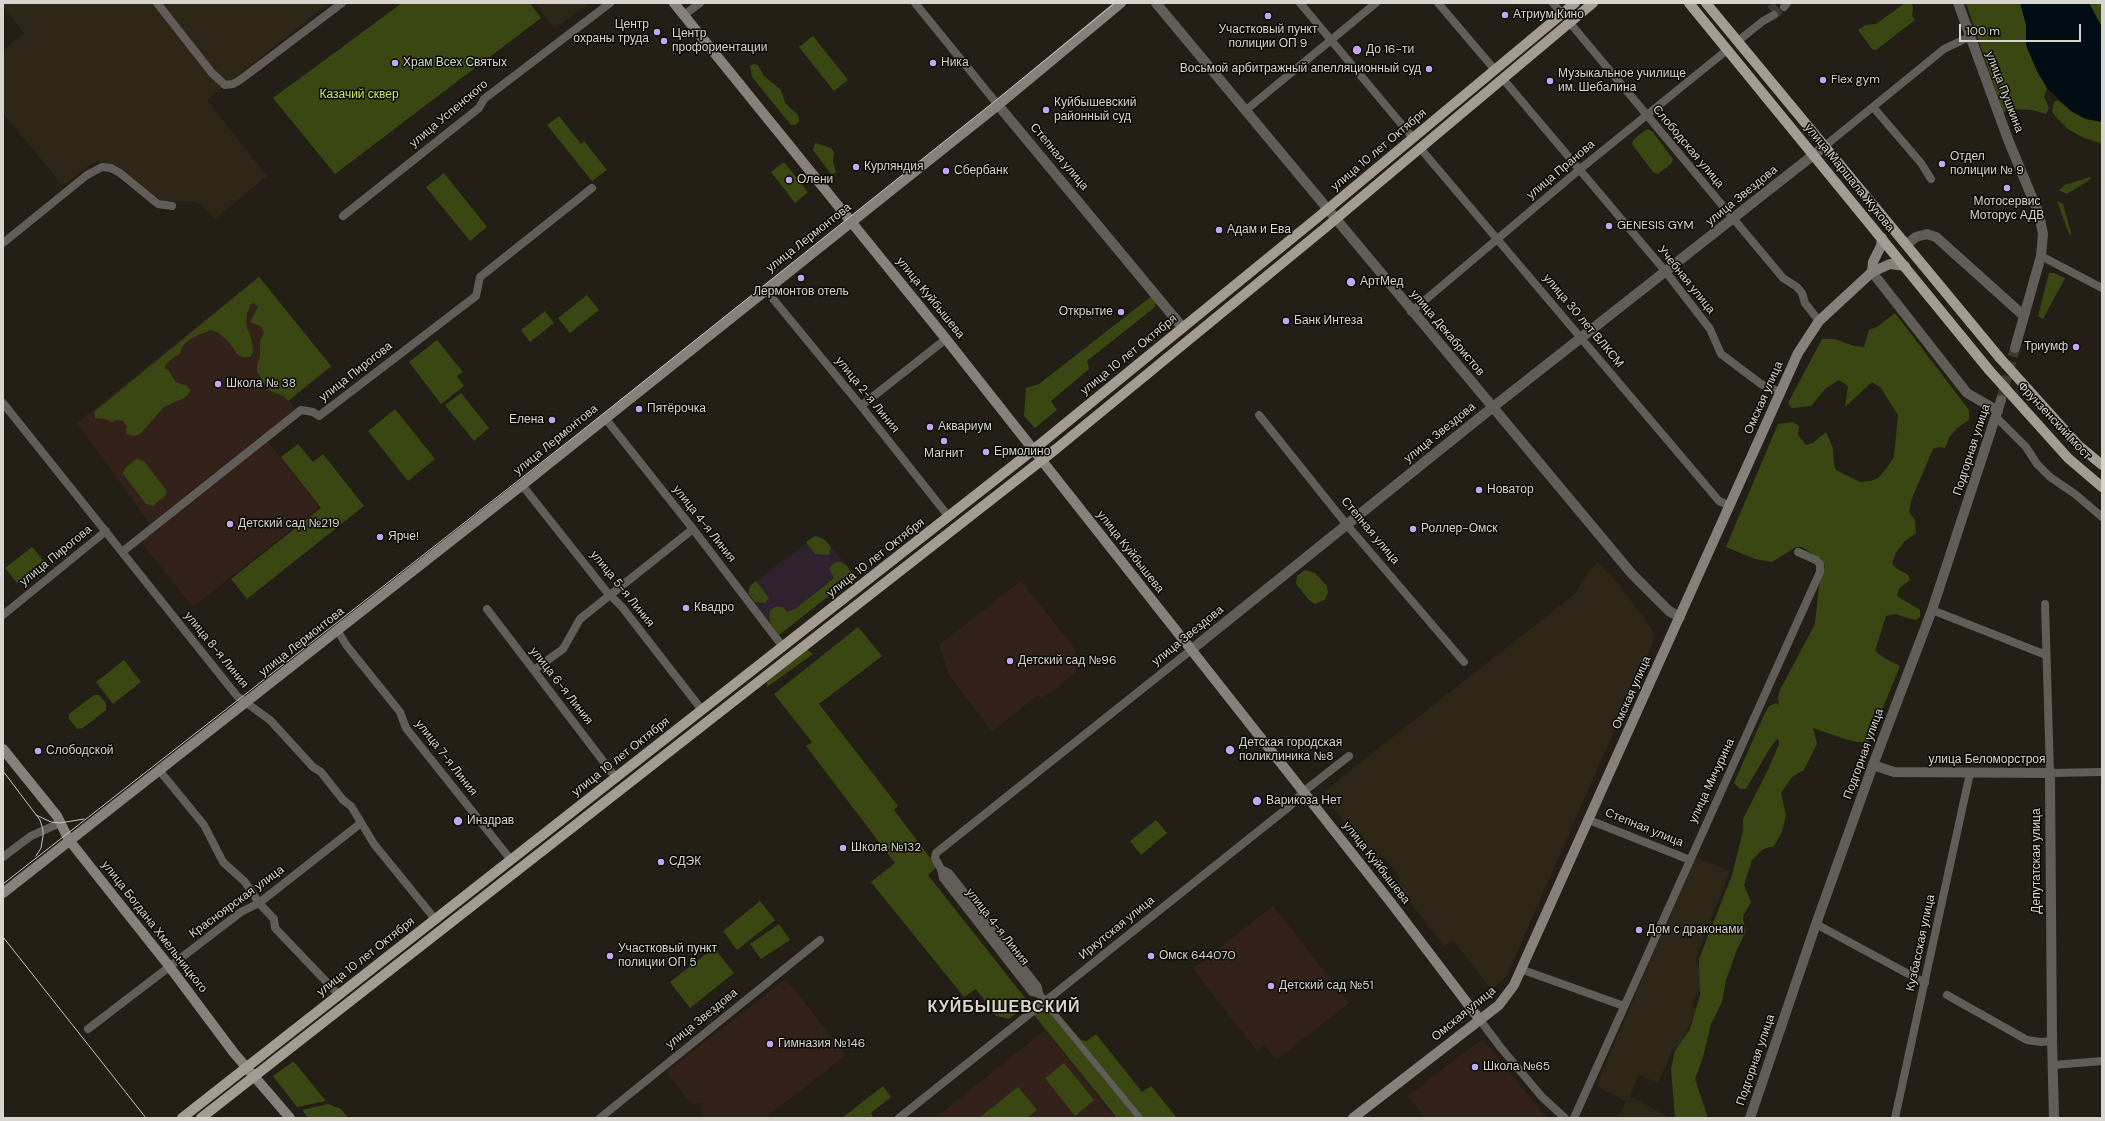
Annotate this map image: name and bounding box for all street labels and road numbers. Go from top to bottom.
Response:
street label: улица Пушкина [1982,49,2026,135]
street label: улица Успенского [407,77,491,151]
street label: Слободская улица [1649,103,1727,191]
street label: улица 10 лет Октября [1328,106,1430,194]
street label: Степная улица [1027,121,1091,193]
street label: улица Маршала Жукова [1801,121,1897,235]
street label: улица Пранова [1524,137,1598,203]
street label: улица Звездова [1703,163,1781,229]
street label: улица Лермонтова [764,200,854,276]
street label: Учебная улица [1654,243,1718,317]
street label: улица Куйбышева [893,254,967,342]
street label: улица 30 лет ВЛКСМ [1540,271,1626,371]
street label: улица Декабристов [1407,287,1487,379]
street label: улица 10 лет Октября [1078,312,1180,398]
street label: улица Пирогова [317,339,395,405]
street label: улица 2-я Линия [832,354,902,436]
street label: Омская улица [1741,359,1787,437]
street label: Фрунзенский мост [2014,379,2094,463]
street label: улица Звездова [1401,400,1479,466]
street label: улица Лермонтова [511,402,601,478]
street label: Подгорная улица [1950,402,1994,498]
street label: улица 4-я Линия [669,483,739,565]
street label: Степная улица [1338,495,1402,567]
street label: улица Куйбышева [1093,508,1167,596]
street label: улица 10 лет Октября [824,515,928,601]
street label: улица Пирогова [17,523,95,589]
street label: улица 5-я Линия [587,548,657,630]
street label: улица Звездова [1149,603,1227,669]
street label: улица Лермонтова [257,604,347,680]
street label: улица 8-я Линия [181,609,251,691]
street label: улица 6-я Линия [526,644,596,728]
street label: Омская улица [1609,654,1655,732]
street label: Подгорная улица [1841,707,1887,801]
street label: улица 10 лет Октября [569,714,673,800]
street label: улица 7-я Линия [412,717,480,799]
street label: улица Мичурина [1686,736,1738,826]
street label: улица Беломорстроя [1928,753,2046,767]
street label: Степная улица [1603,806,1685,850]
street label: Депутатская улица [2030,808,2044,914]
street label: улица Куйбышева [1339,819,1413,907]
street label: улица Богдана Хмельницкого [98,858,210,996]
street label: Красноярская улица [187,863,287,941]
street label: улица 4-я Линия [962,886,1032,968]
street label: Иркутская улица [1076,893,1158,963]
street label: Кузбасская улица [1904,893,1938,993]
street label: улица 10 лет Октября [314,914,418,1000]
street label: Омская улица [1429,984,1499,1044]
street label: улица Звездова [663,986,741,1052]
street label: Подгорная улица [1734,1013,1778,1107]

